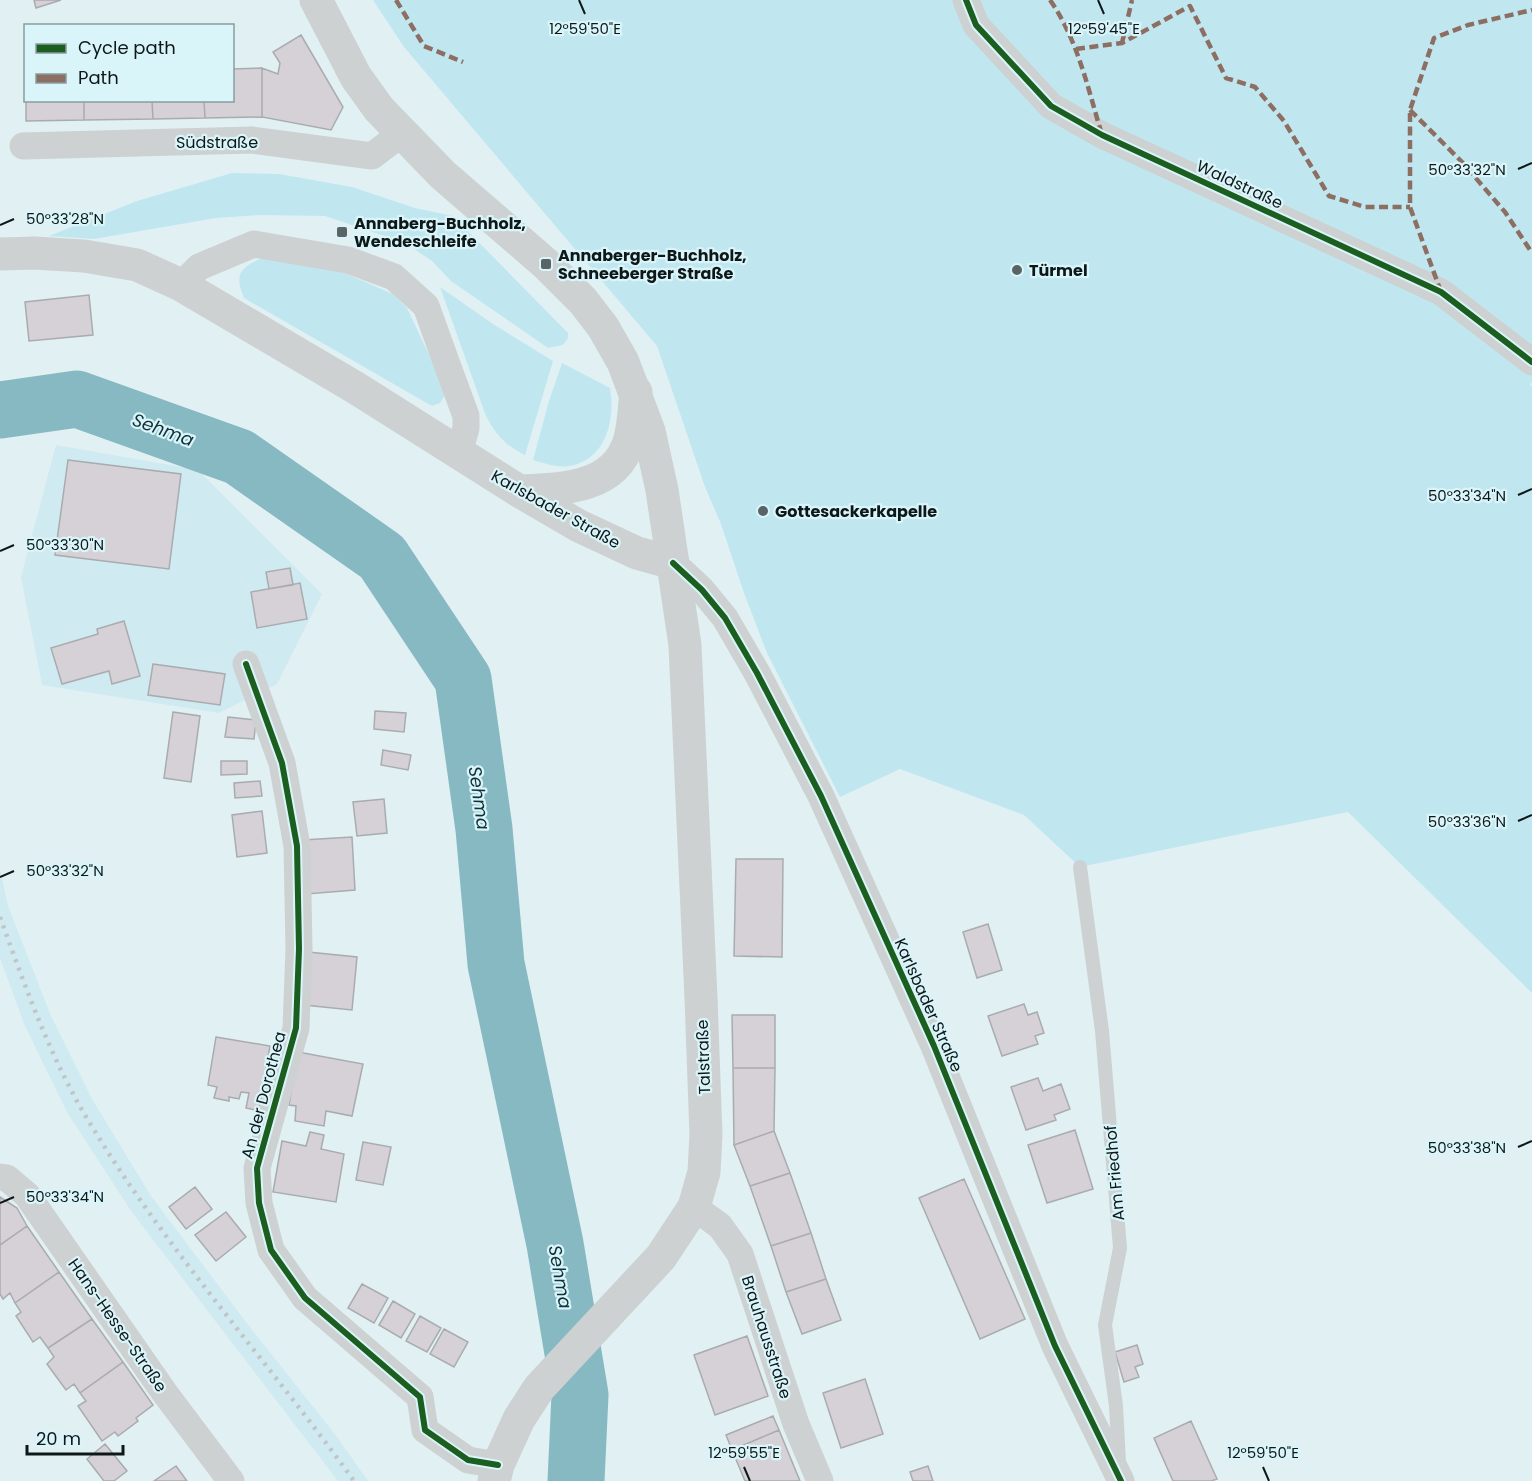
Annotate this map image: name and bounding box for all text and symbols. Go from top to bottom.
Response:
text: 12°59'50"E [549,18,621,39]
text: 12°59'45"E [1068,18,1140,39]
legend [24,24,234,102]
text: Cycle path [78,35,176,60]
text: Path [78,65,119,90]
street label: Südstraße [176,131,258,154]
street label: Waldstraße [1193,154,1287,215]
text: 50°33'32"N [1428,159,1506,180]
text: 50°33'28"N [26,208,104,229]
place label: Annaberg-Buchholz, Wendeschleife [354,212,526,253]
marker: Annaberg-Buchholz, Wendeschleife [335,225,349,239]
place label: Annaberger-Buchholz, Schneeberger Straße [558,244,747,285]
marker: Annaberger-Buchholz, Schneeberger Straße [539,257,553,271]
place label: Türmel [1029,259,1088,282]
marker: Türmel [1010,263,1024,277]
water label: Sehma [129,407,197,452]
street label: Karlsbader Straße [487,464,624,554]
text: 50°33'34"N [1428,485,1506,506]
place label: Gottesackerkapelle [775,500,937,523]
marker: Gottesackerkapelle [756,504,770,518]
text: 50°33'30"N [26,534,104,555]
water label: Sehma [463,765,496,831]
text: 50°33'36"N [1428,811,1506,832]
text: 50°33'32"N [26,860,104,881]
street label: Karlsbader Straße [889,935,968,1076]
street label: Talstraße [691,1019,716,1095]
street label: An der Dorothea [235,1029,292,1161]
street label: Am Friedhof [1099,1124,1130,1222]
text: 50°33'38"N [1428,1137,1506,1158]
text: 50°33'34"N [26,1186,104,1207]
water label: Sehma [543,1243,578,1311]
street label: Hans-Hesse-Straße [63,1254,173,1397]
street label: Brauhausstraße [736,1273,797,1402]
scale bar [27,1418,123,1456]
text: 20 m [36,1426,81,1451]
text: 12°59'55"E [708,1442,780,1463]
text: 12°59'50"E [1227,1442,1299,1463]

